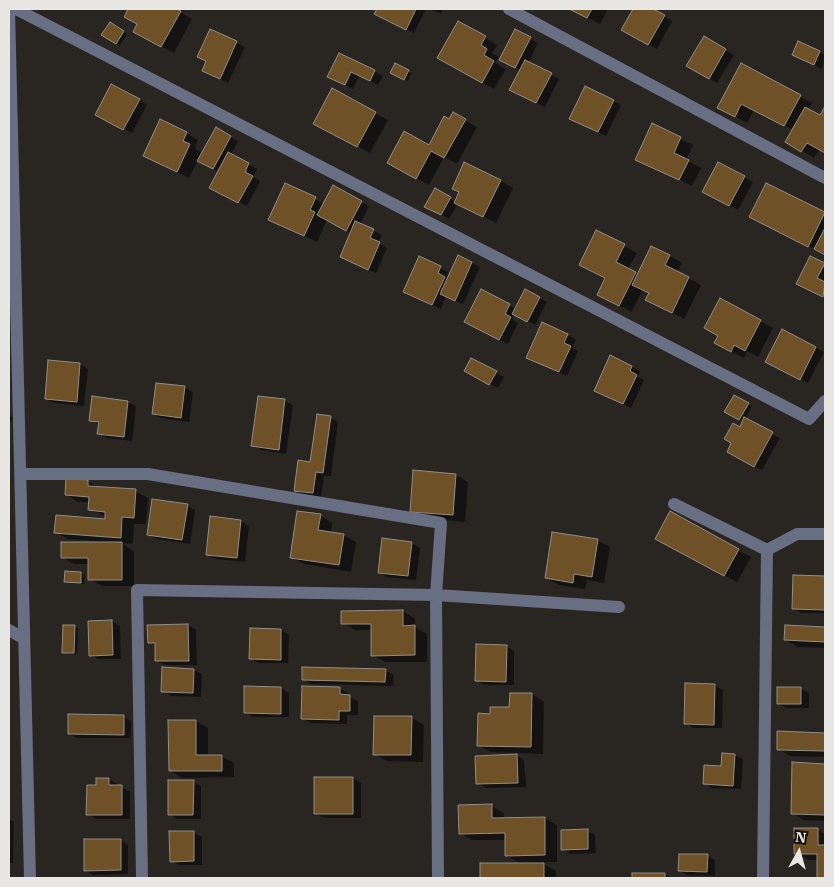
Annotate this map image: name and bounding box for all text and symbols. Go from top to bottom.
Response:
north arrow [774,827,824,877]
text: N [794,828,807,847]

